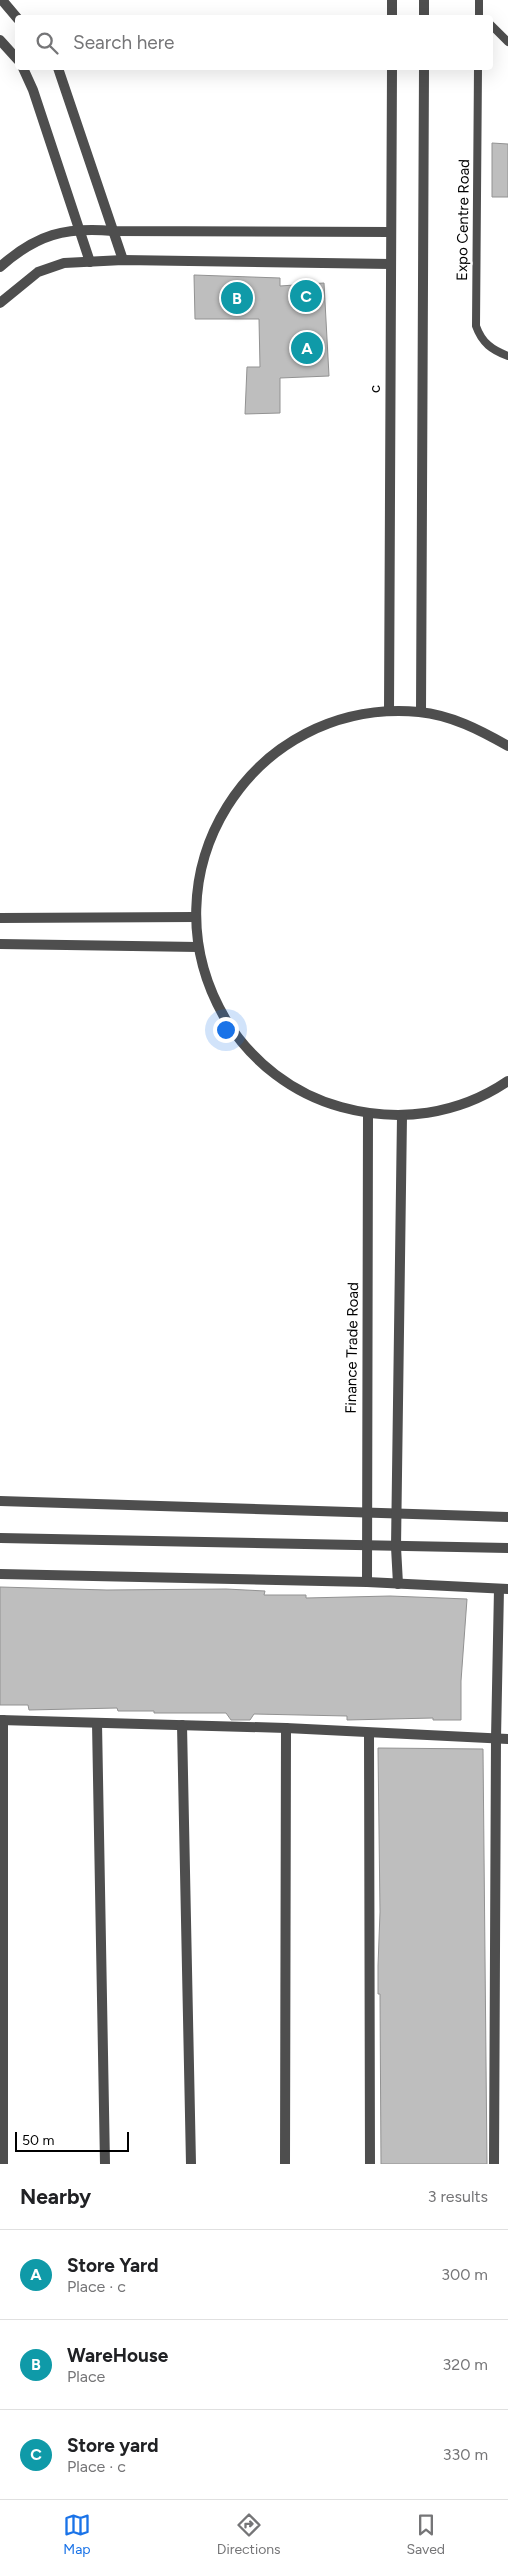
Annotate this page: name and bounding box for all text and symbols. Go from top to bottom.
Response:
search box [15,15,493,70]
icon: search [33,29,61,57]
text: Search here [73,31,175,54]
street label: Expo Centre Road [453,159,473,281]
pin: C [290,277,322,315]
pin: B [221,279,253,317]
pin: A [291,329,323,367]
street label: c [366,385,384,393]
your location [213,1017,239,1043]
street label: Finance Trade Road [342,1282,362,1414]
scale bar [15,2129,129,2152]
text: 50 m [22,2132,54,2149]
text: Nearby [20,2184,91,2209]
text: 3 results [428,2187,488,2206]
text: Store Yard [67,2254,159,2277]
text: A [30,2265,42,2284]
text: 300 m [441,2265,488,2284]
text: Place · c [67,2277,126,2296]
text: WareHouse [67,2344,168,2367]
text: B [31,2355,41,2374]
text: 320 m [443,2355,488,2374]
text: Place [67,2367,105,2386]
text: Store yard [67,2434,159,2457]
text: C [30,2445,42,2464]
text: 330 m [443,2445,488,2464]
text: Place · c [67,2457,126,2476]
tab: Map [63,2511,91,2558]
tab: Directions [217,2511,281,2558]
tab: Saved [406,2511,445,2558]

